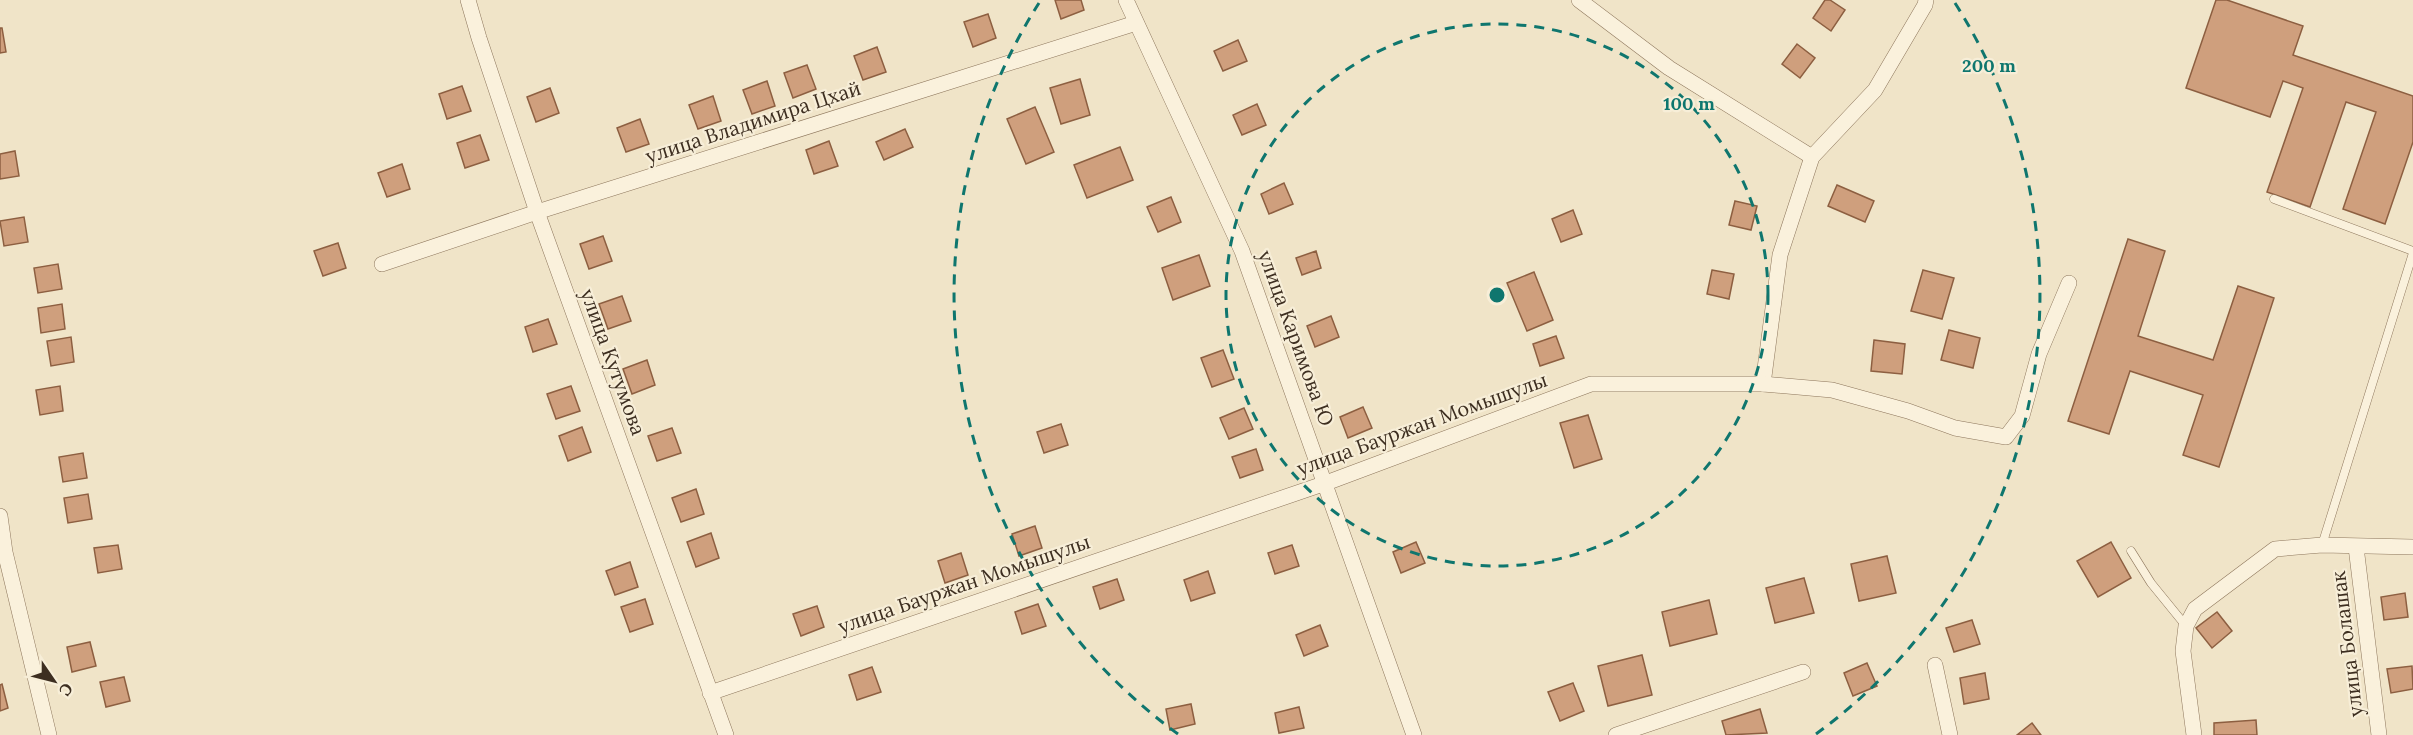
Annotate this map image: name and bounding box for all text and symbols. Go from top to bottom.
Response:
text: 200 m [1962,54,2016,77]
street label: улица Владимира Цхай [642,75,864,168]
text: 100 m [1663,92,1715,115]
street label: улица Каримова Ю [1253,247,1340,429]
street label: улица Кутумова [575,285,652,439]
centre of rings [1487,285,1507,305]
street label: улица Бауржан Момышулы [1293,367,1550,481]
street label: улица Бауржан Момышулы [835,529,1093,638]
street label: улица Болашак [2325,569,2368,718]
north arrow [24,651,84,711]
text: С [55,679,78,700]

